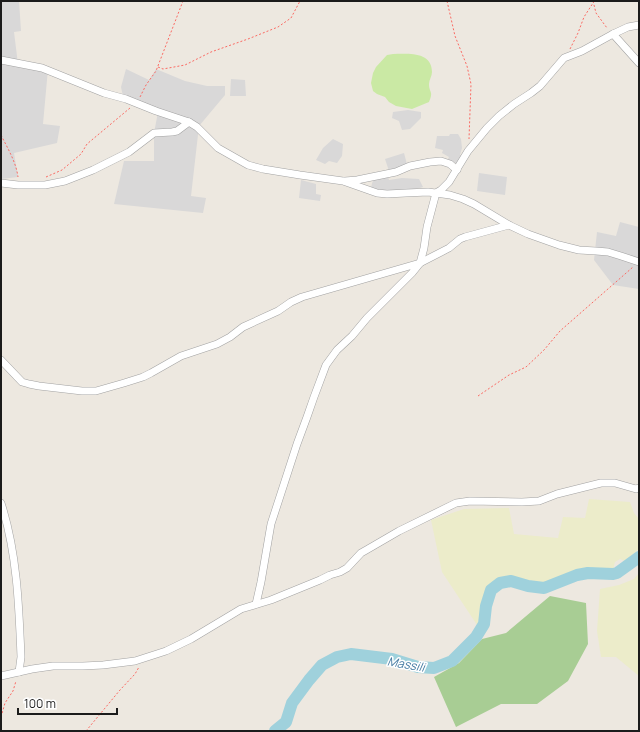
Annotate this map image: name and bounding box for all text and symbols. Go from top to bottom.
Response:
water label: Massili [386,652,428,676]
scale bar [18,690,117,716]
text: 100 m [24,695,56,712]

